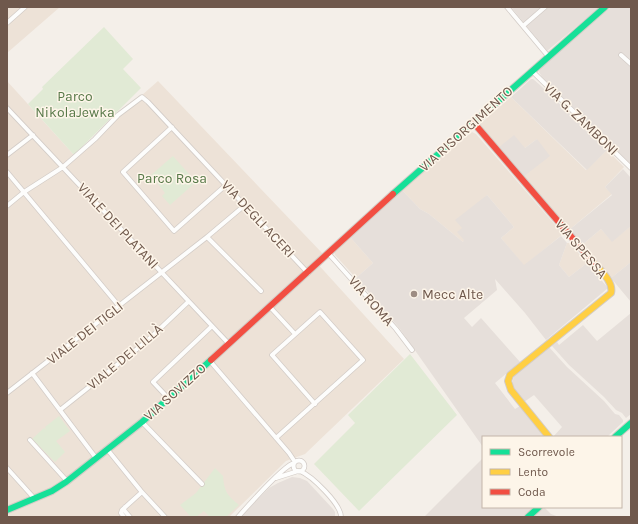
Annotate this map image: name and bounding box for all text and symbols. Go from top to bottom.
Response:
street label: VIA G. ZAMBONI [540,79,622,159]
street label: VIA RISORGIMENTO [416,83,516,175]
park label: Parco NikolaJewka [35,88,115,121]
park label: Parco Rosa [137,170,207,187]
street label: VIA DEGLI ACERI [218,177,298,261]
street label: VIALE DEI PLATANI [74,179,162,273]
street label: VIA SPESSA [551,216,611,282]
street label: VIA ROMA [345,273,397,329]
place label: Mecc Alte [422,286,483,303]
marker: Mecc Alte [409,289,419,299]
street label: VIALE DEI TIGLI [43,298,127,368]
street label: VIALE DEI LILLÀ [83,320,166,394]
street label: VIA SOVIZZO [140,360,210,424]
legend [482,436,622,508]
text: Scorrevole [518,445,575,459]
text: Lento [518,465,548,479]
text: Coda [518,485,546,499]

